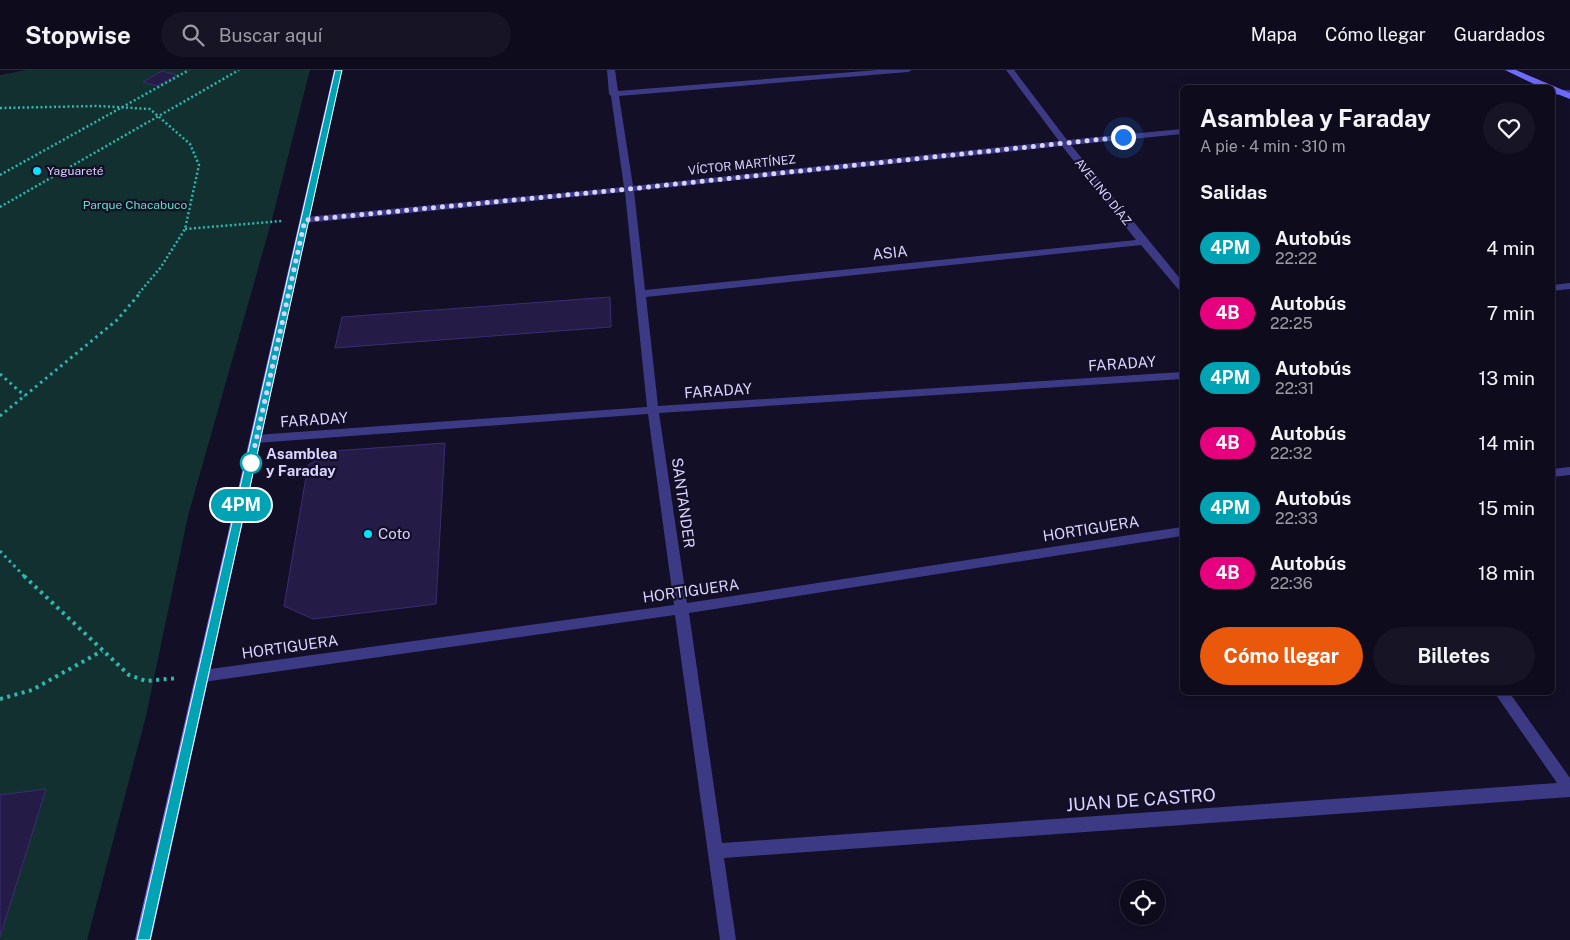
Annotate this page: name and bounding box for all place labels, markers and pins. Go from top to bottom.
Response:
place label: Yaguareté [47,164,104,178]
marker: Yaguareté [31,165,43,177]
place label: Asamblea y Faraday [266,445,337,479]
marker: Asamblea y Faraday [240,452,262,474]
place label: Coto [378,525,411,542]
marker: Coto [362,528,374,540]

